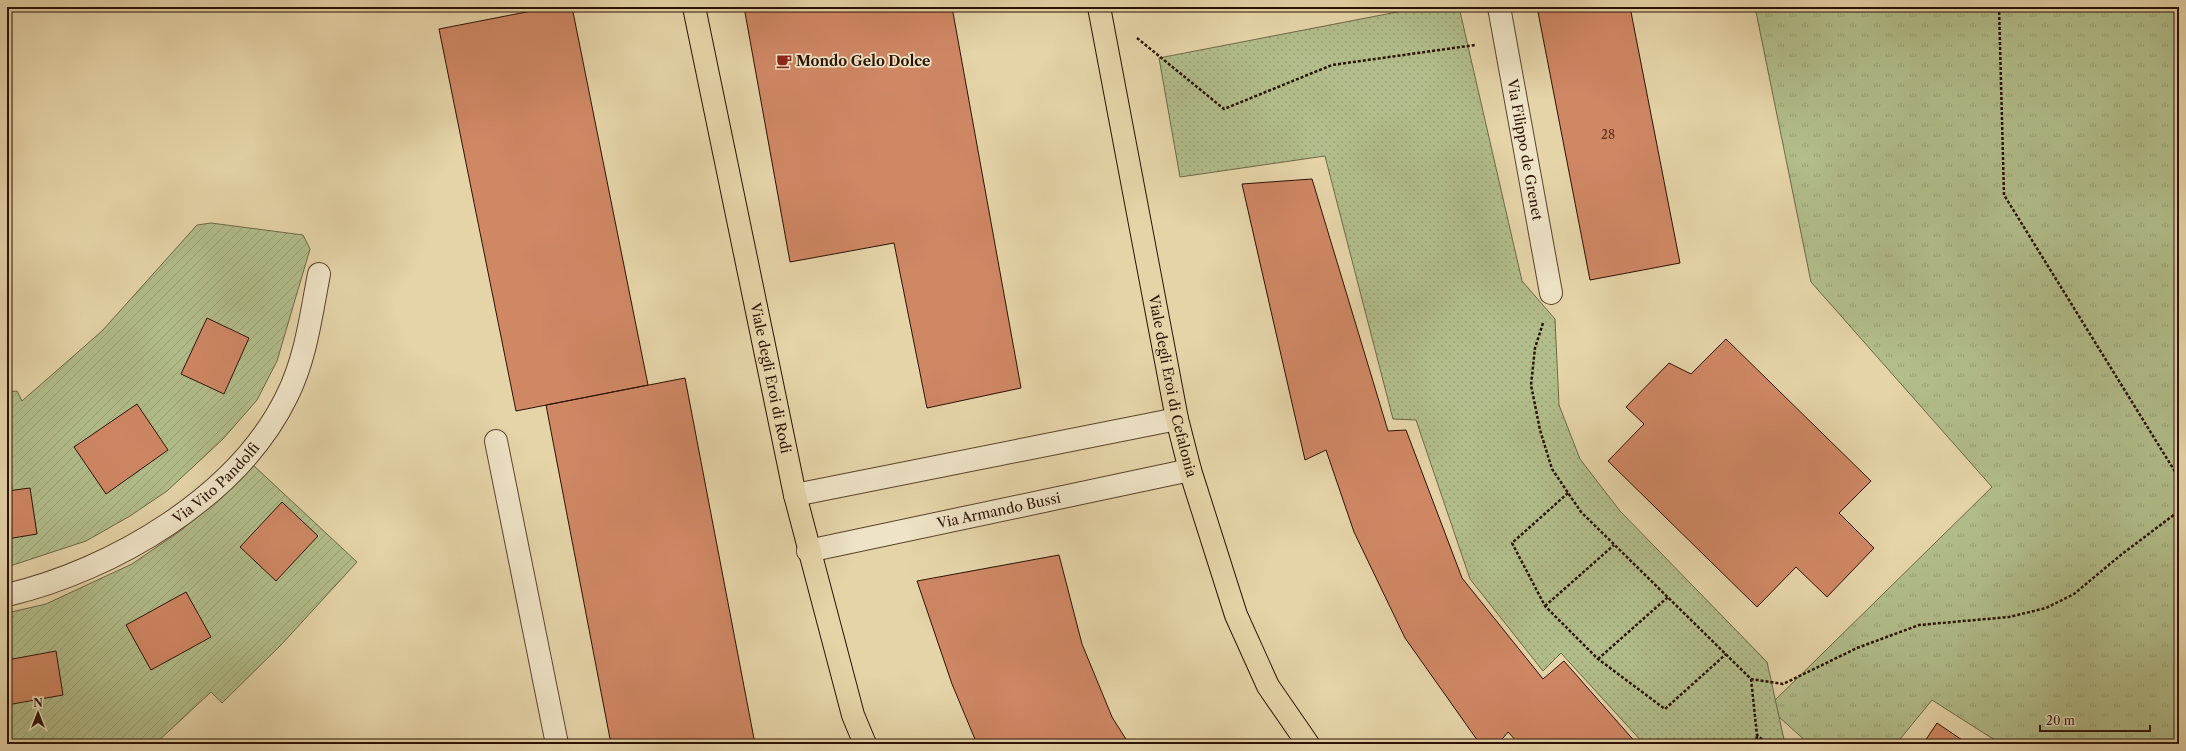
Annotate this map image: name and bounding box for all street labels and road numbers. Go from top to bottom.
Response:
street label: Via Filippo de Grenet [1503,77,1547,222]
street label: Viale degli Eroi di Cefalonia [1144,292,1201,480]
street label: Viale degli Eroi di Rodi [746,300,795,455]
street label: Via Vito Pandolfi [168,439,263,528]
street label: Via Armando Bussi [934,489,1062,533]

